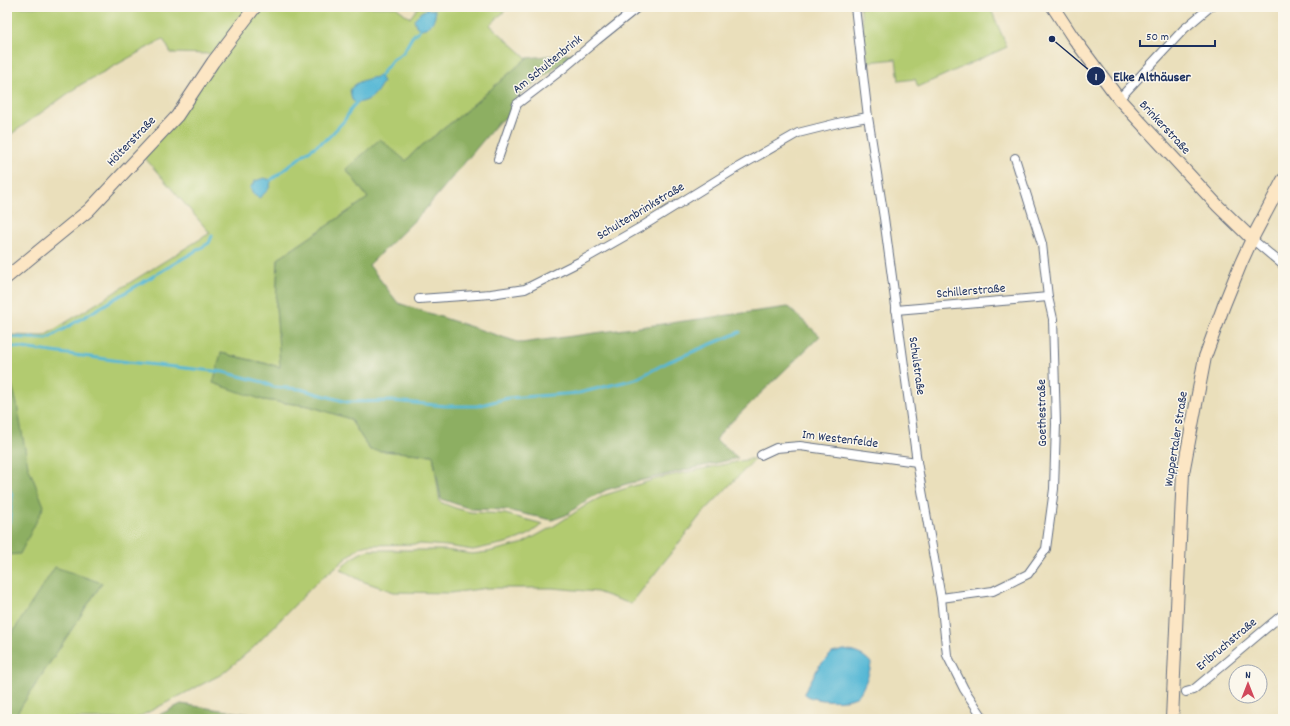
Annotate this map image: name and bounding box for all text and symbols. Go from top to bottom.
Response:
scale bar [1140,22,1215,48]
text: 50 m [1146,29,1169,46]
street label: Am Schultenbrink [509,31,587,99]
callout: Elke Althäuser [1086,63,1199,89]
text: Elke Althäuser [1113,68,1192,88]
text: 1 [1095,69,1098,86]
street label: Brinkerstraße [1134,97,1194,160]
street label: Hölterstraße [103,112,161,172]
street label: Schultenbrinkstraße [594,178,689,246]
street label: Schillerstraße [936,280,1007,304]
street label: Schulstraße [903,336,930,397]
street label: Goethestraße [1033,379,1053,447]
street label: Wuppertaler Straße [1160,390,1194,488]
street label: Im Westenfelde [801,426,879,454]
street label: Erlbruchstraße [1192,614,1262,676]
north arrow [1228,664,1268,704]
text: N [1245,668,1251,684]

